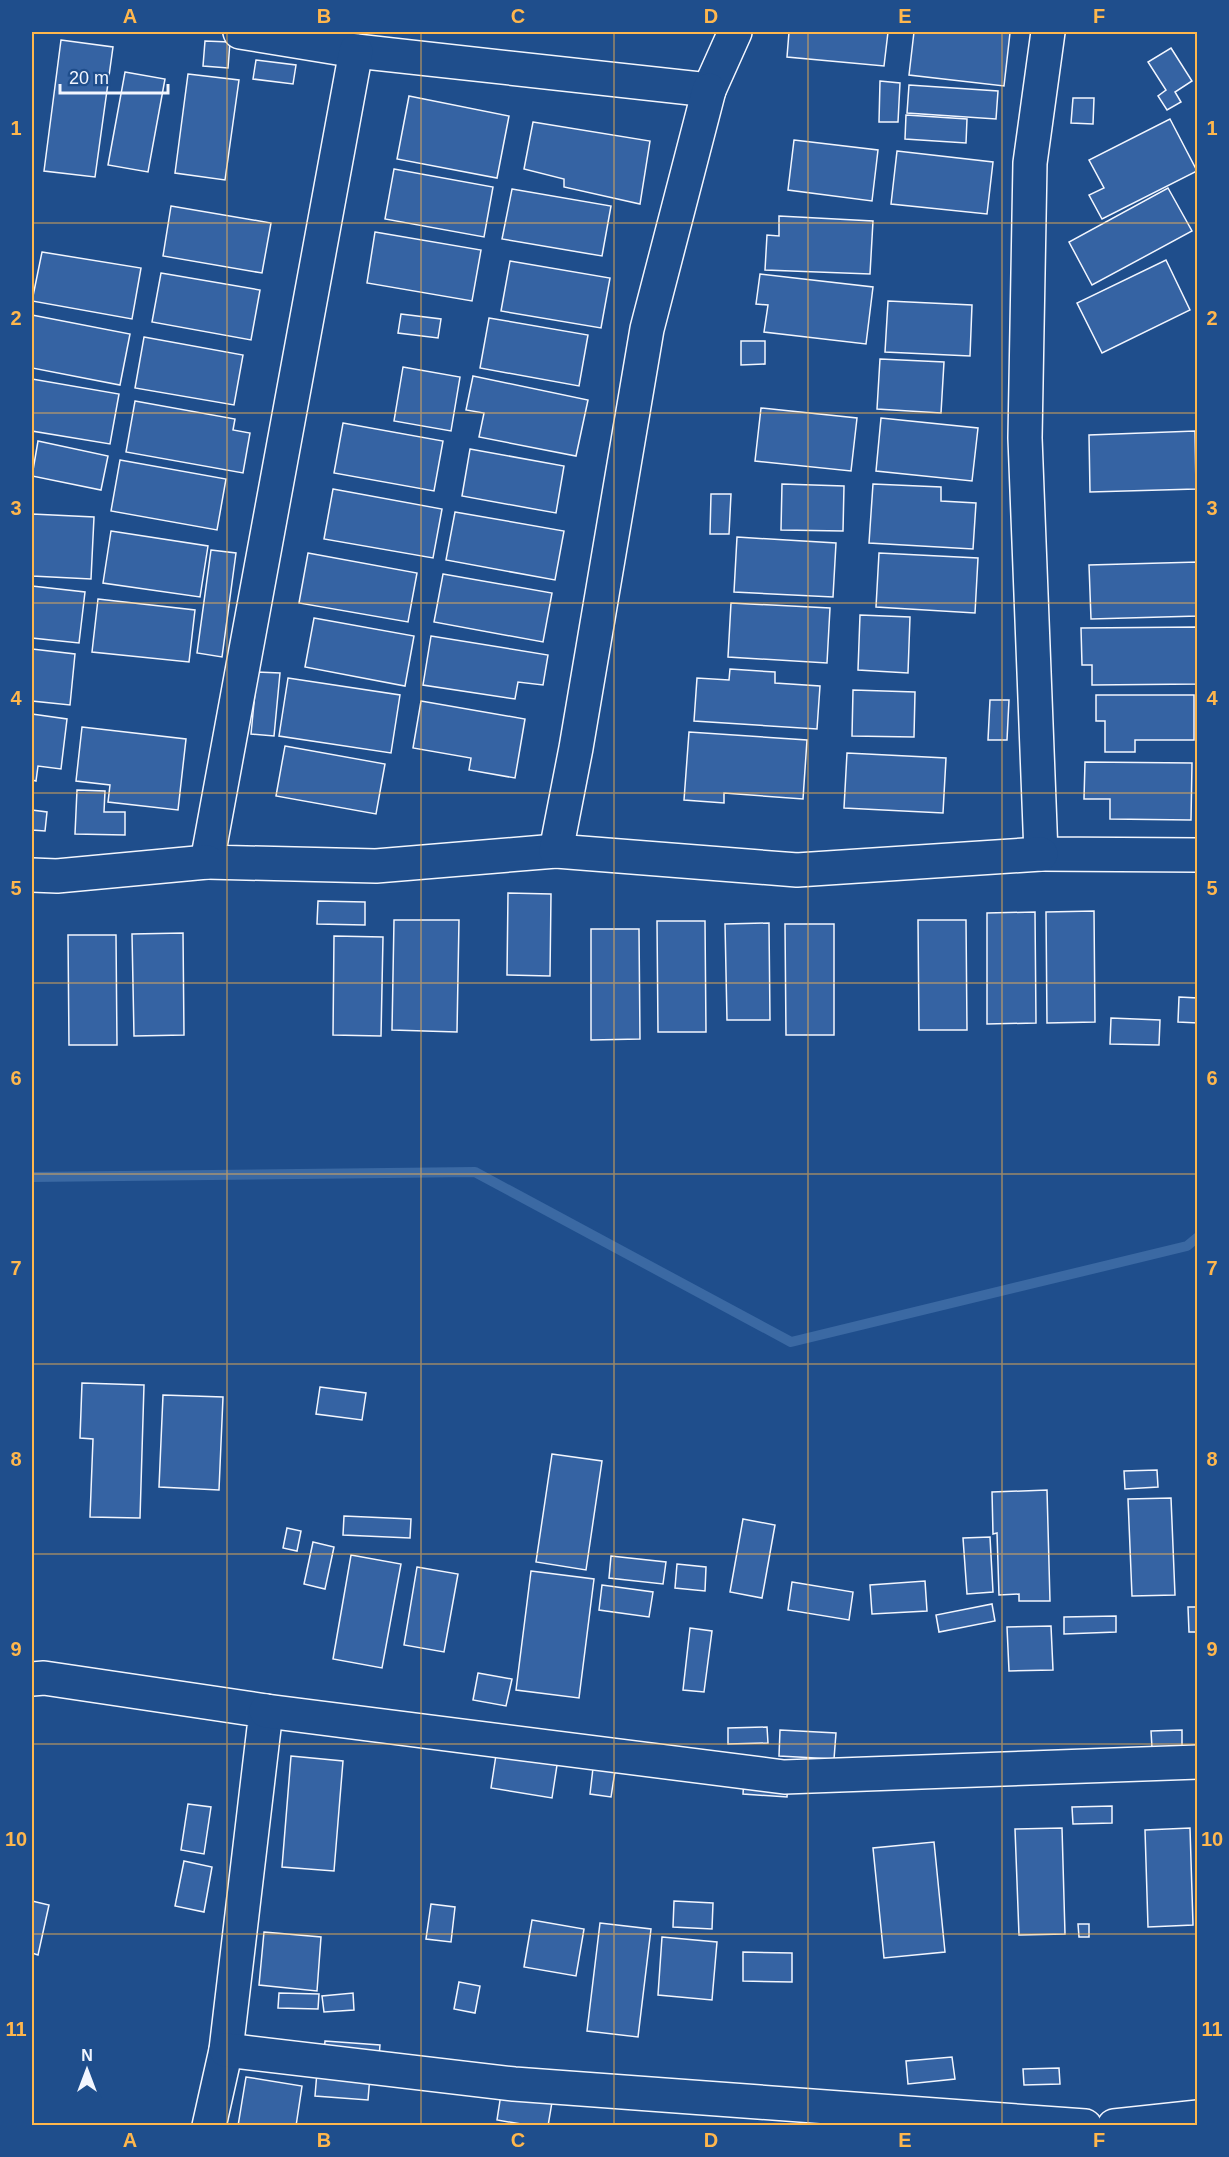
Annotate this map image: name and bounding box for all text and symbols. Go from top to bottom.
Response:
text: A [123,5,137,27]
text: B [317,5,331,27]
text: C [511,5,525,27]
text: D [704,5,718,27]
text: E [898,5,912,27]
text: F [1093,5,1105,27]
scale bar [60,57,168,95]
text: 20 m [69,68,109,88]
text: 1 [10,117,22,139]
text: 1 [1206,117,1218,139]
text: 2 [10,307,22,329]
text: 2 [1206,307,1218,329]
text: 3 [10,497,22,519]
text: 3 [1206,497,1218,519]
text: 4 [10,687,22,709]
text: 4 [1206,687,1218,709]
text: 5 [10,877,22,899]
text: 5 [1206,877,1218,899]
text: 6 [10,1067,22,1089]
text: 6 [1206,1067,1218,1089]
text: 7 [10,1257,22,1279]
text: 7 [1206,1257,1218,1279]
text: 8 [10,1448,22,1470]
text: 8 [1206,1448,1218,1470]
text: 9 [10,1638,22,1660]
text: 9 [1206,1638,1218,1660]
text: 10 [5,1828,27,1850]
text: 10 [1201,1828,1223,1850]
text: 11 [5,2018,27,2040]
text: 11 [1201,2018,1223,2040]
north arrow [57,2040,117,2100]
text: N [81,2047,93,2064]
text: A [123,2129,137,2151]
text: B [317,2129,331,2151]
text: C [511,2129,525,2151]
text: D [704,2129,718,2151]
text: E [898,2129,912,2151]
text: F [1093,2129,1105,2151]

